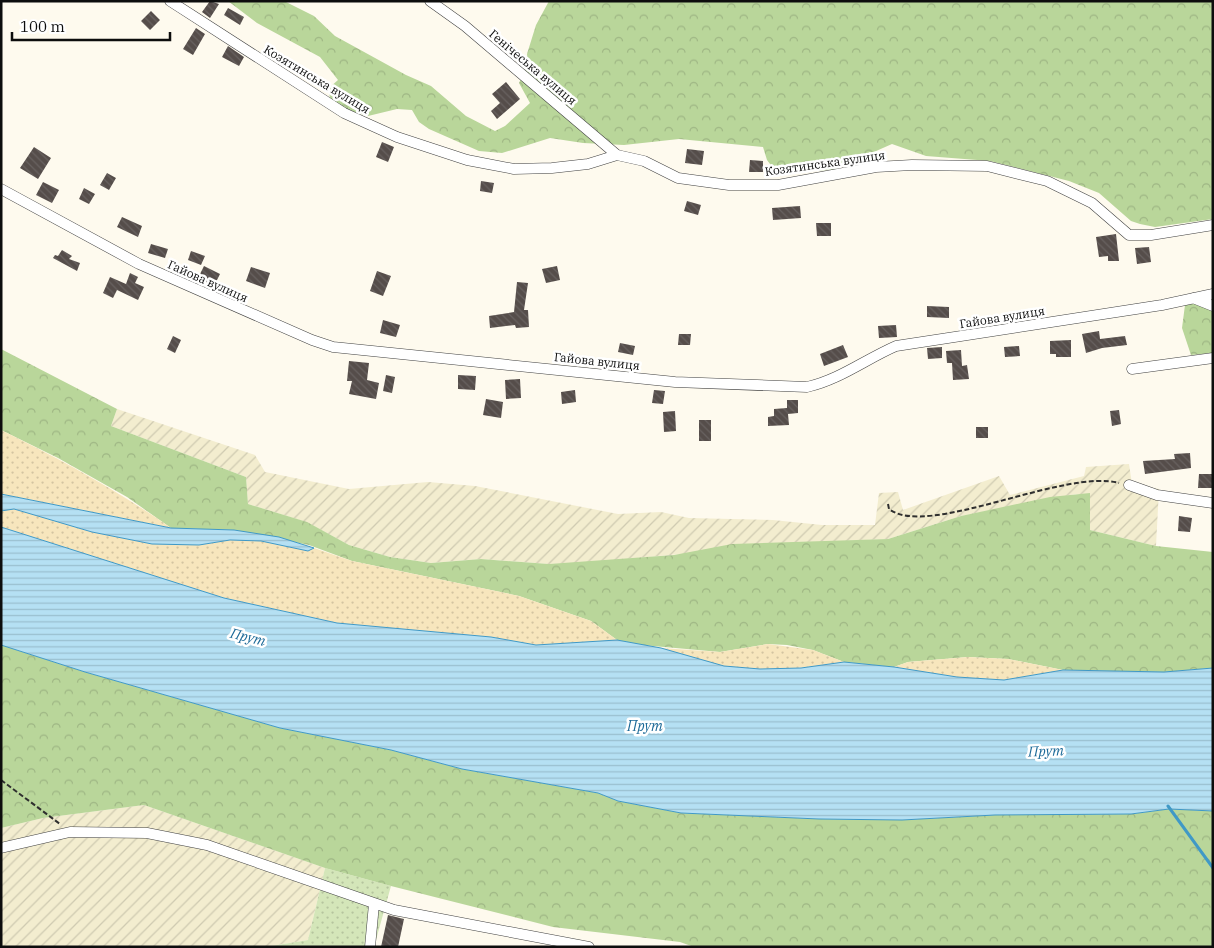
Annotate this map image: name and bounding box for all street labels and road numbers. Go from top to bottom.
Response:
street label: Генічеська вулиця [486,26,580,108]
street label: Козятинська вулиця [261,41,373,117]
street label: Козятинська вулиця [764,147,886,179]
street label: Гайова вулиця [166,257,250,305]
street label: Гайова вулиця [958,303,1046,331]
street label: Гайова вулиця [553,349,641,373]

